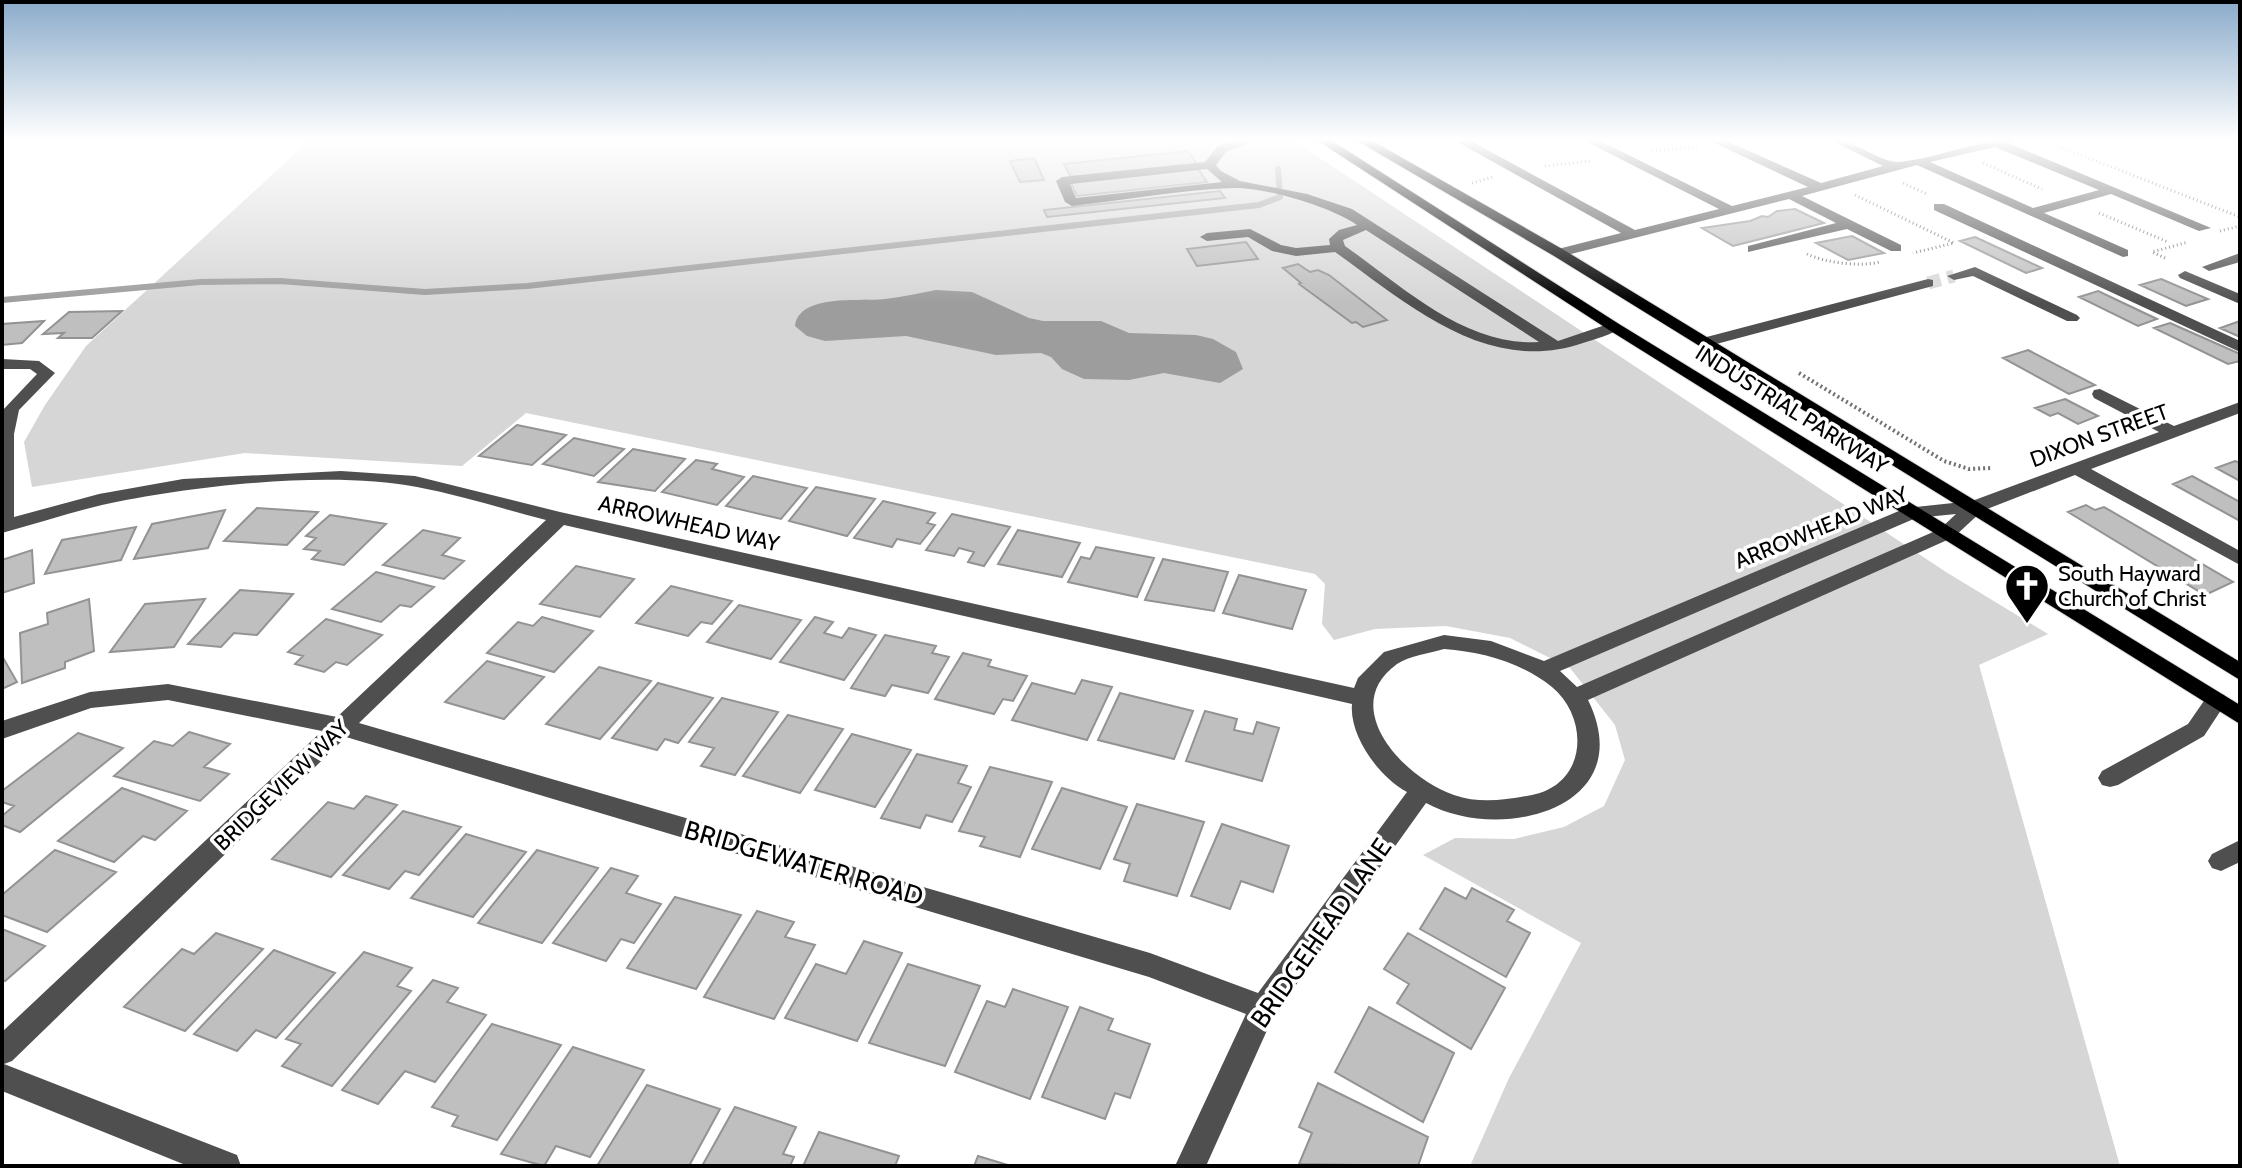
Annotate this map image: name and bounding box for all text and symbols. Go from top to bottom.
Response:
street label: INDUSTRIAL PARKWAY [1691,339,1893,480]
street label: DIXON STREET [2026,398,2172,473]
street label: ARROWHEAD WAY [1731,480,1912,575]
street label: ARROWHEAD WAY [596,490,782,558]
place label: South Hayward Church of Christ [2058,560,2207,612]
church icon: South Hayward Church of Christ [2003,562,2051,625]
street label: BRIDGEVIEW WAY [208,714,355,856]
street label: BRIDGEWATER ROAD [681,814,927,912]
street label: BRIDGEHEAD LANE [1244,832,1398,1034]

